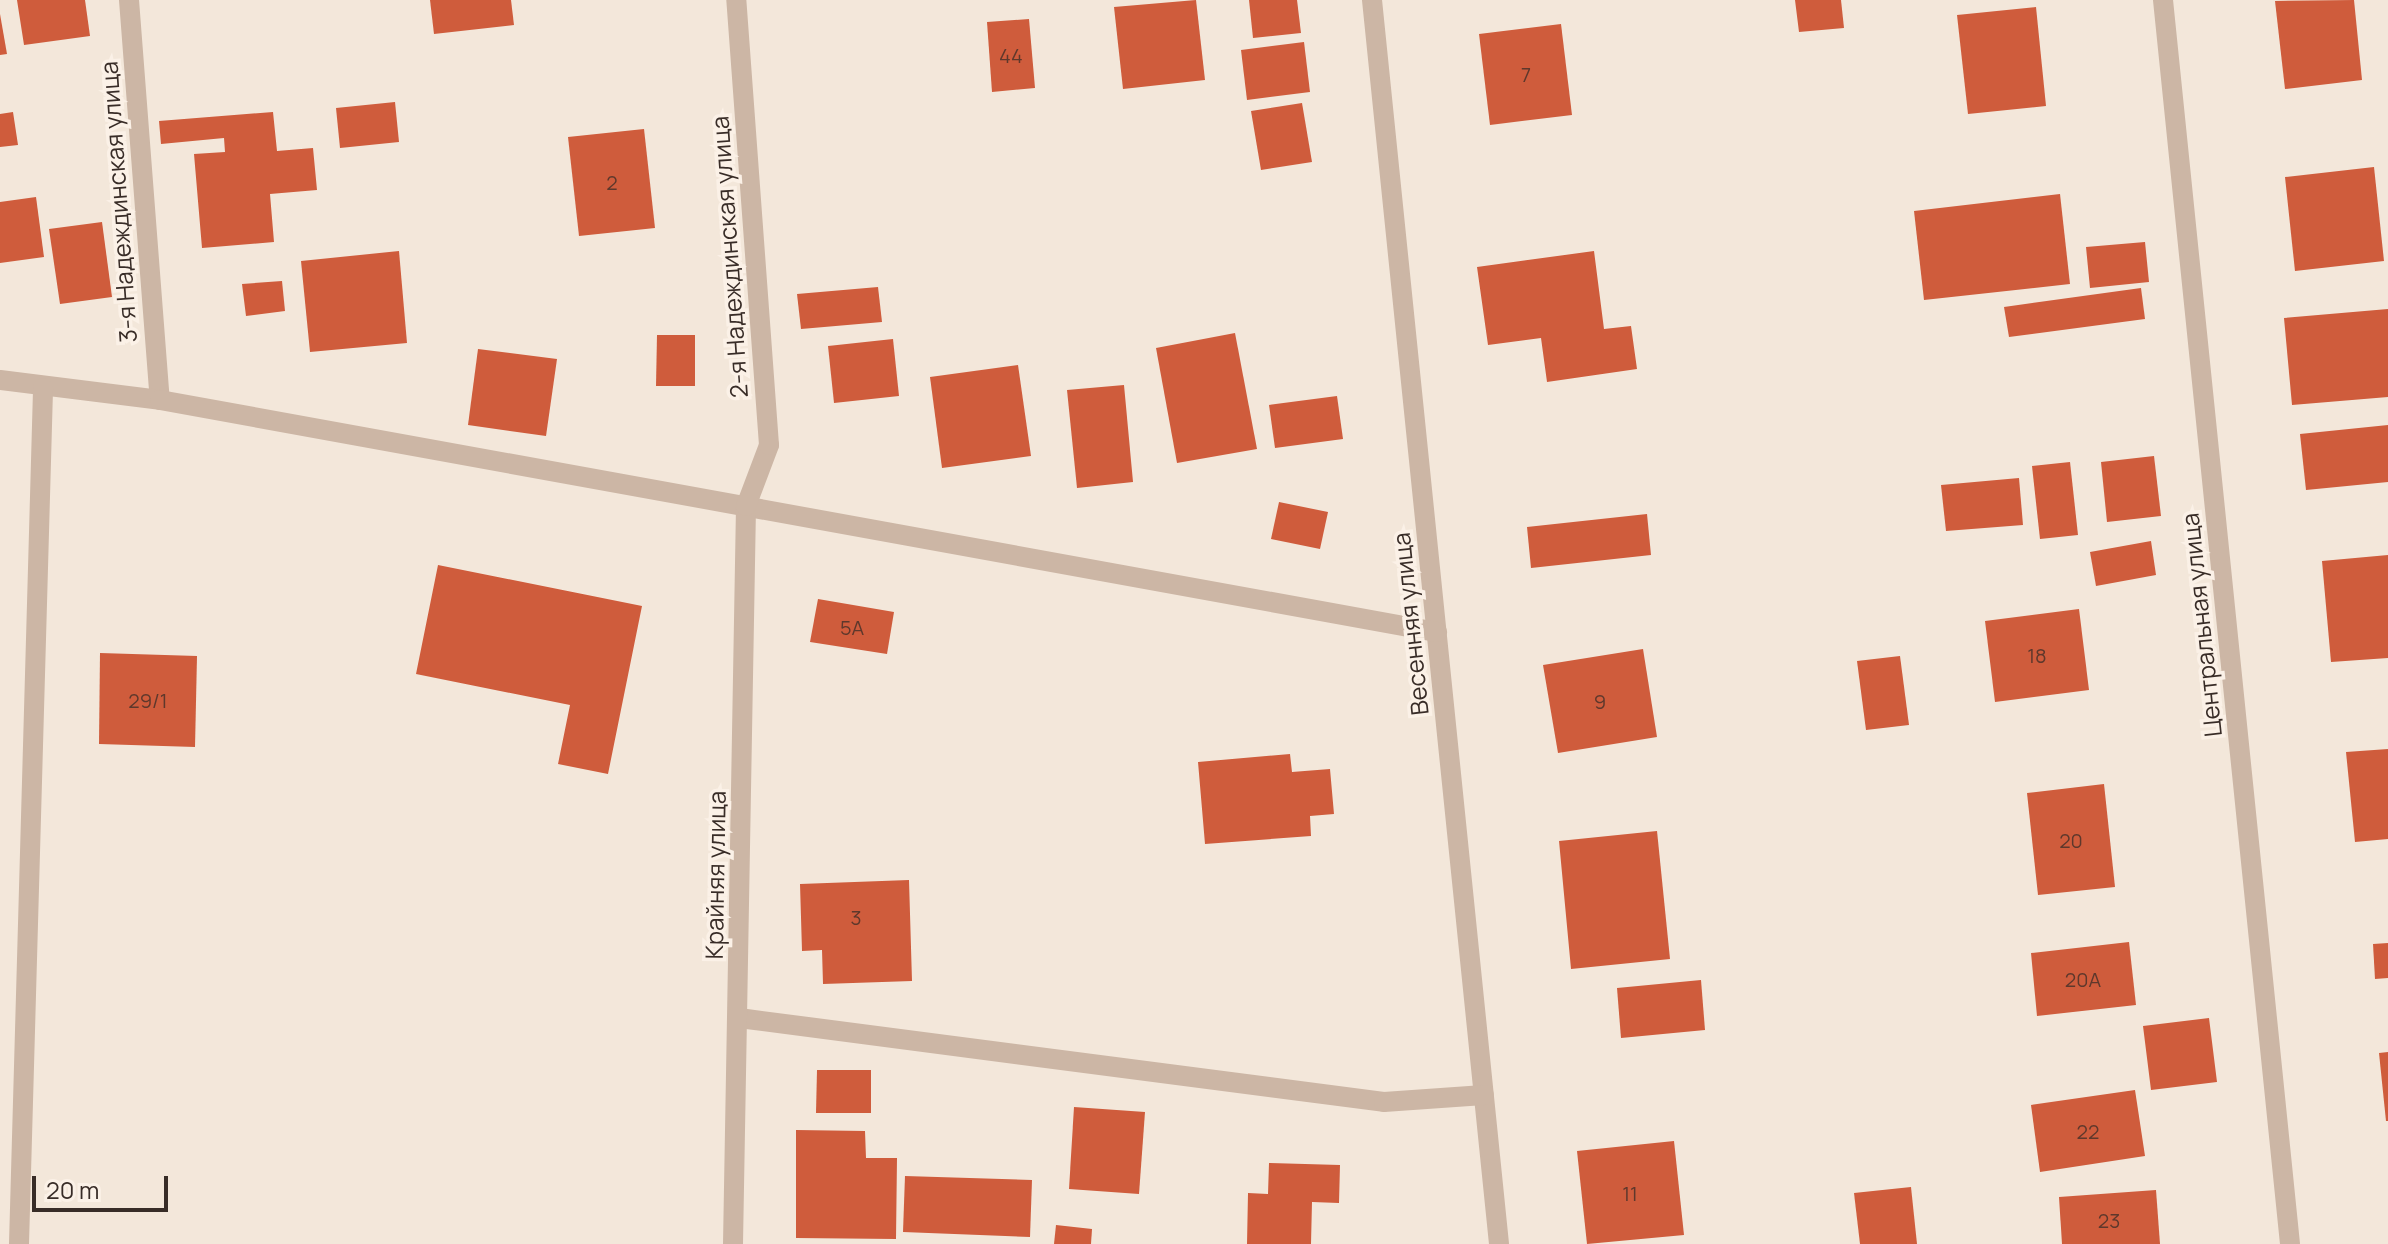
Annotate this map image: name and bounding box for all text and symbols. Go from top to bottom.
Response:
house number: 44 [999,43,1023,67]
street label: 3-я Надеждинская улица [94,60,142,344]
house number: 7 [1521,62,1531,86]
street label: 2-я Надеждинская улица [705,115,753,399]
house number: 2 [606,170,618,194]
street label: Центральная улица [2175,512,2227,738]
street label: Весенняя улица [1386,531,1434,717]
house number: 5А [840,615,864,639]
house number: 18 [2027,643,2047,667]
house number: 29/1 [128,688,168,712]
house number: 9 [1594,689,1606,713]
street label: Крайняя улица [699,790,731,960]
house number: 20 [2059,828,2083,852]
house number: 3 [850,905,862,929]
house number: 20А [2065,967,2101,991]
house number: 22 [2077,1119,2099,1143]
scale bar [36,1160,172,1210]
text: 20 m [46,1173,99,1206]
house number: 11 [1622,1181,1638,1205]
house number: 23 [2098,1208,2120,1232]

